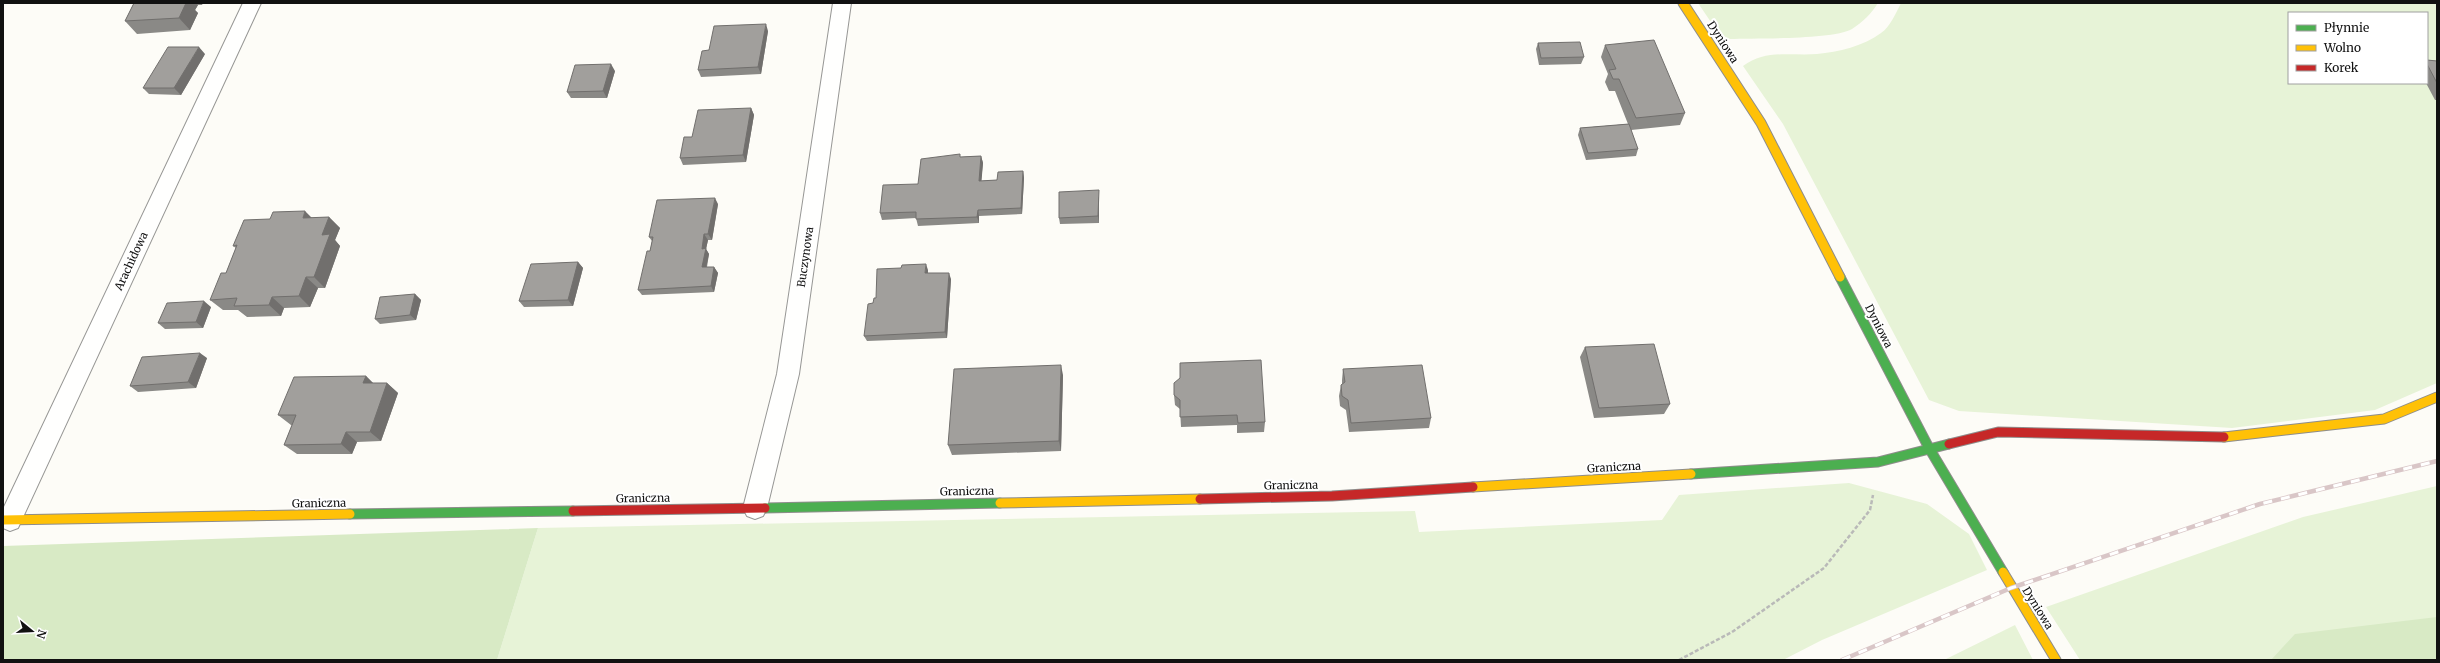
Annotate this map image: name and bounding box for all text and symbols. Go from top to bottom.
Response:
legend [2288,12,2428,84]
street label: Dyniowa [1704,18,1742,66]
text: Płynnie [2324,20,2369,35]
text: Wolno [2323,40,2361,55]
text: Korek [2324,60,2359,75]
street label: Buczynowa [794,226,816,288]
street label: Arachidowa [111,229,151,293]
street label: Dyniowa [1862,302,1896,350]
street label: Graniczna [1587,459,1641,475]
street label: Graniczna [1264,478,1318,492]
street label: Graniczna [940,484,994,498]
street label: Graniczna [616,491,670,505]
street label: Graniczna [292,496,346,510]
street label: Dyniowa [2020,584,2057,632]
north arrow [12,611,52,651]
text: N [33,628,50,641]

